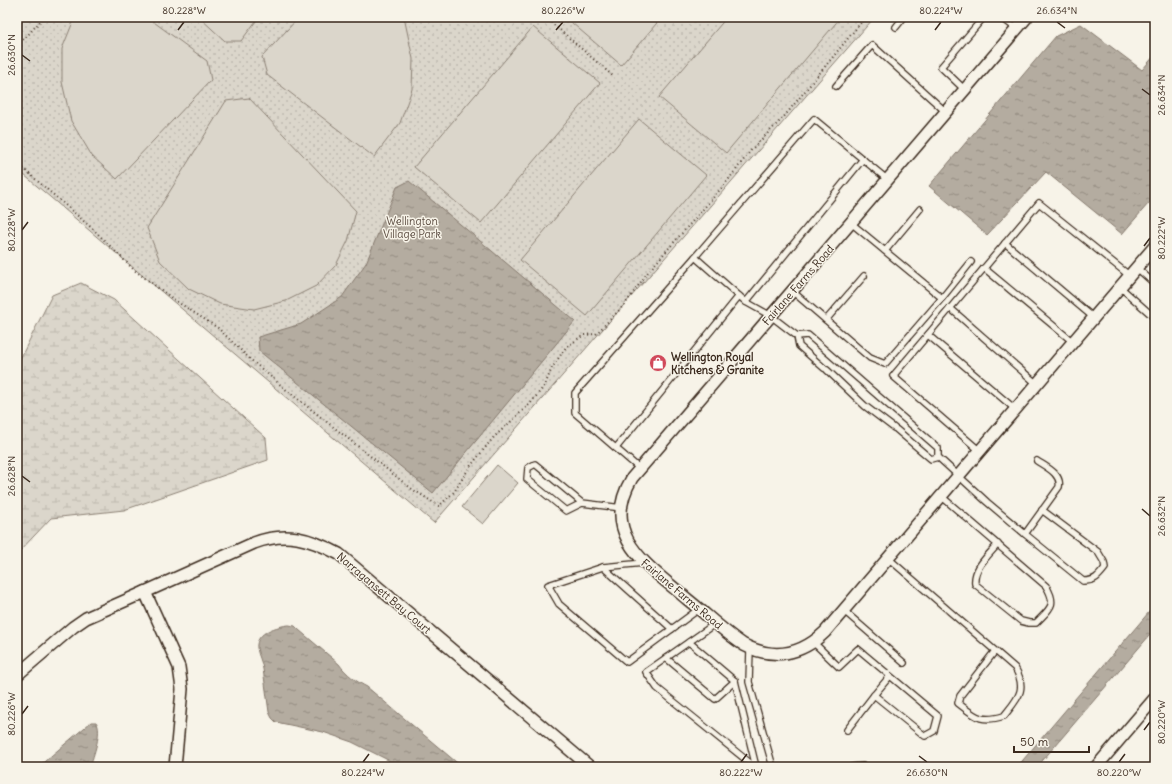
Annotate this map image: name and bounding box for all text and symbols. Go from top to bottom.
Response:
text: 80.228°W [162,4,206,17]
text: 80.226°W [541,4,585,17]
text: 80.224°W [919,4,963,17]
text: 26.634°N [1037,4,1077,17]
text: 26.630°N [5,34,18,76]
text: 26.634°N [1155,75,1168,115]
text: 80.228°W [5,208,18,252]
park label: Wellington Village Park [383,214,441,241]
text: 80.222°W [1155,216,1168,260]
street label: Fairlane Farms Road [759,241,837,328]
place label: Wellington Royal Kitchens & Granite [671,350,764,377]
shop icon: Wellington Royal Kitchens & Granite [648,353,668,373]
text: 26.628°N [5,456,18,496]
text: 26.632°N [1155,496,1168,536]
street label: Narragansett Bay Court [334,549,434,637]
street label: Fairlane Farms Road [638,556,726,633]
text: 80.226°W [5,692,18,736]
text: 80.220°W [1155,700,1168,744]
scale bar [1014,728,1089,754]
text: 50 m [1020,734,1049,749]
text: 80.224°W [341,766,385,779]
text: 80.222°W [719,766,763,779]
text: 26.630°N [906,766,948,779]
text: 80.220°W [1097,766,1141,779]

